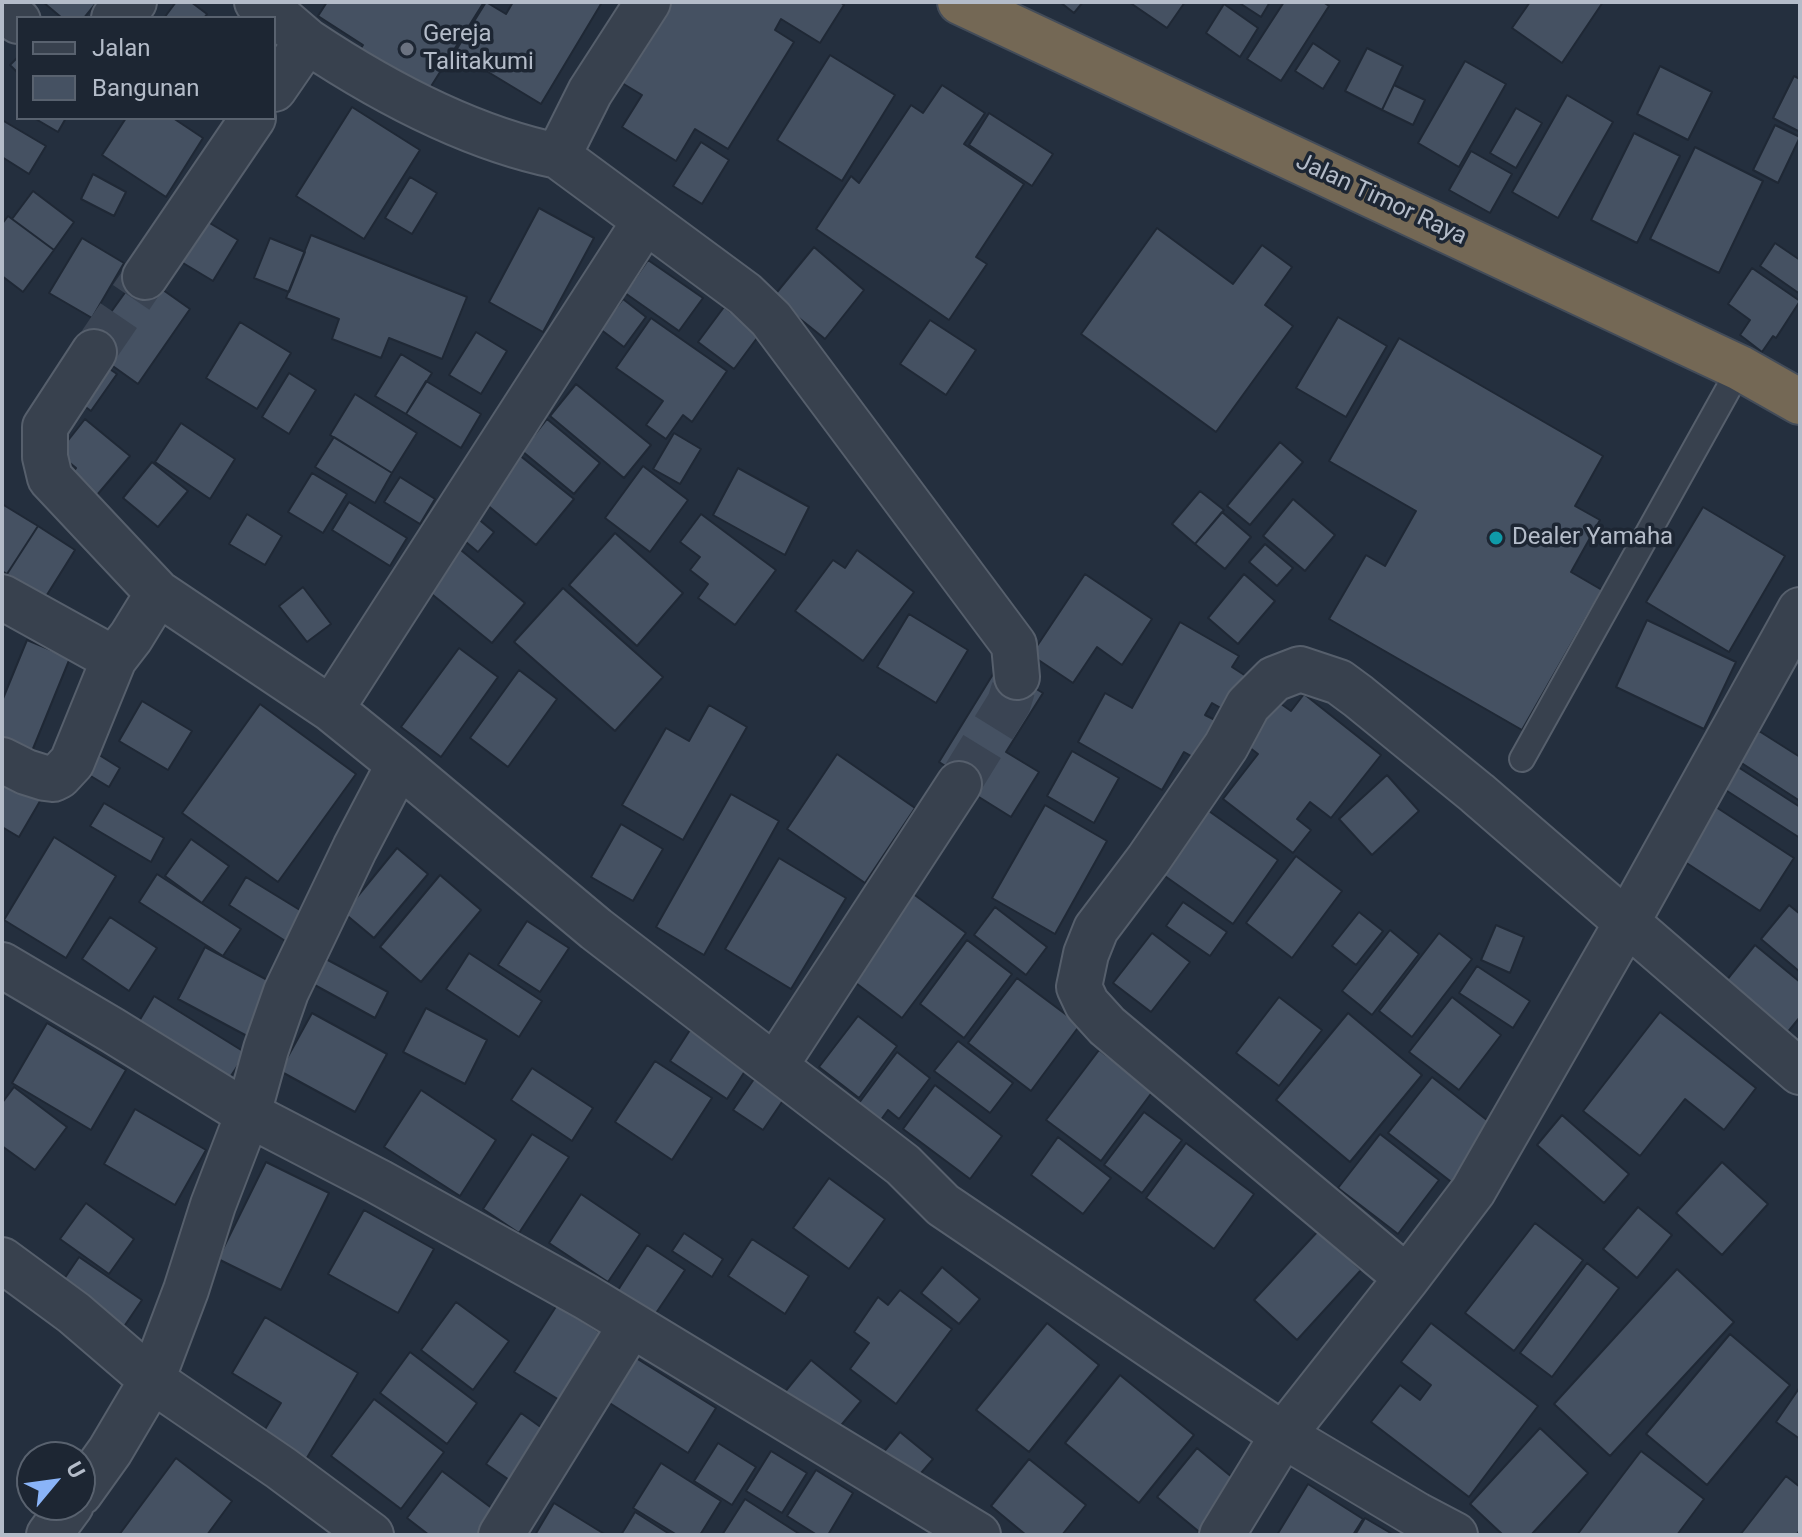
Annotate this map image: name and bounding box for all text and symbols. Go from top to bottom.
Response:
legend [16,16,276,120]
place label: Gereja Talitakumi [423,21,534,77]
text: Jalan [92,34,150,62]
marker: Gereja Talitakumi [398,40,416,58]
text: Bangunan [92,74,200,102]
street label: Jalan Timor Raya [1291,148,1471,252]
place label: Dealer Yamaha [1512,524,1673,552]
marker: Dealer Yamaha [1487,529,1505,547]
north arrow [16,1441,96,1521]
text: U [61,1458,90,1482]

